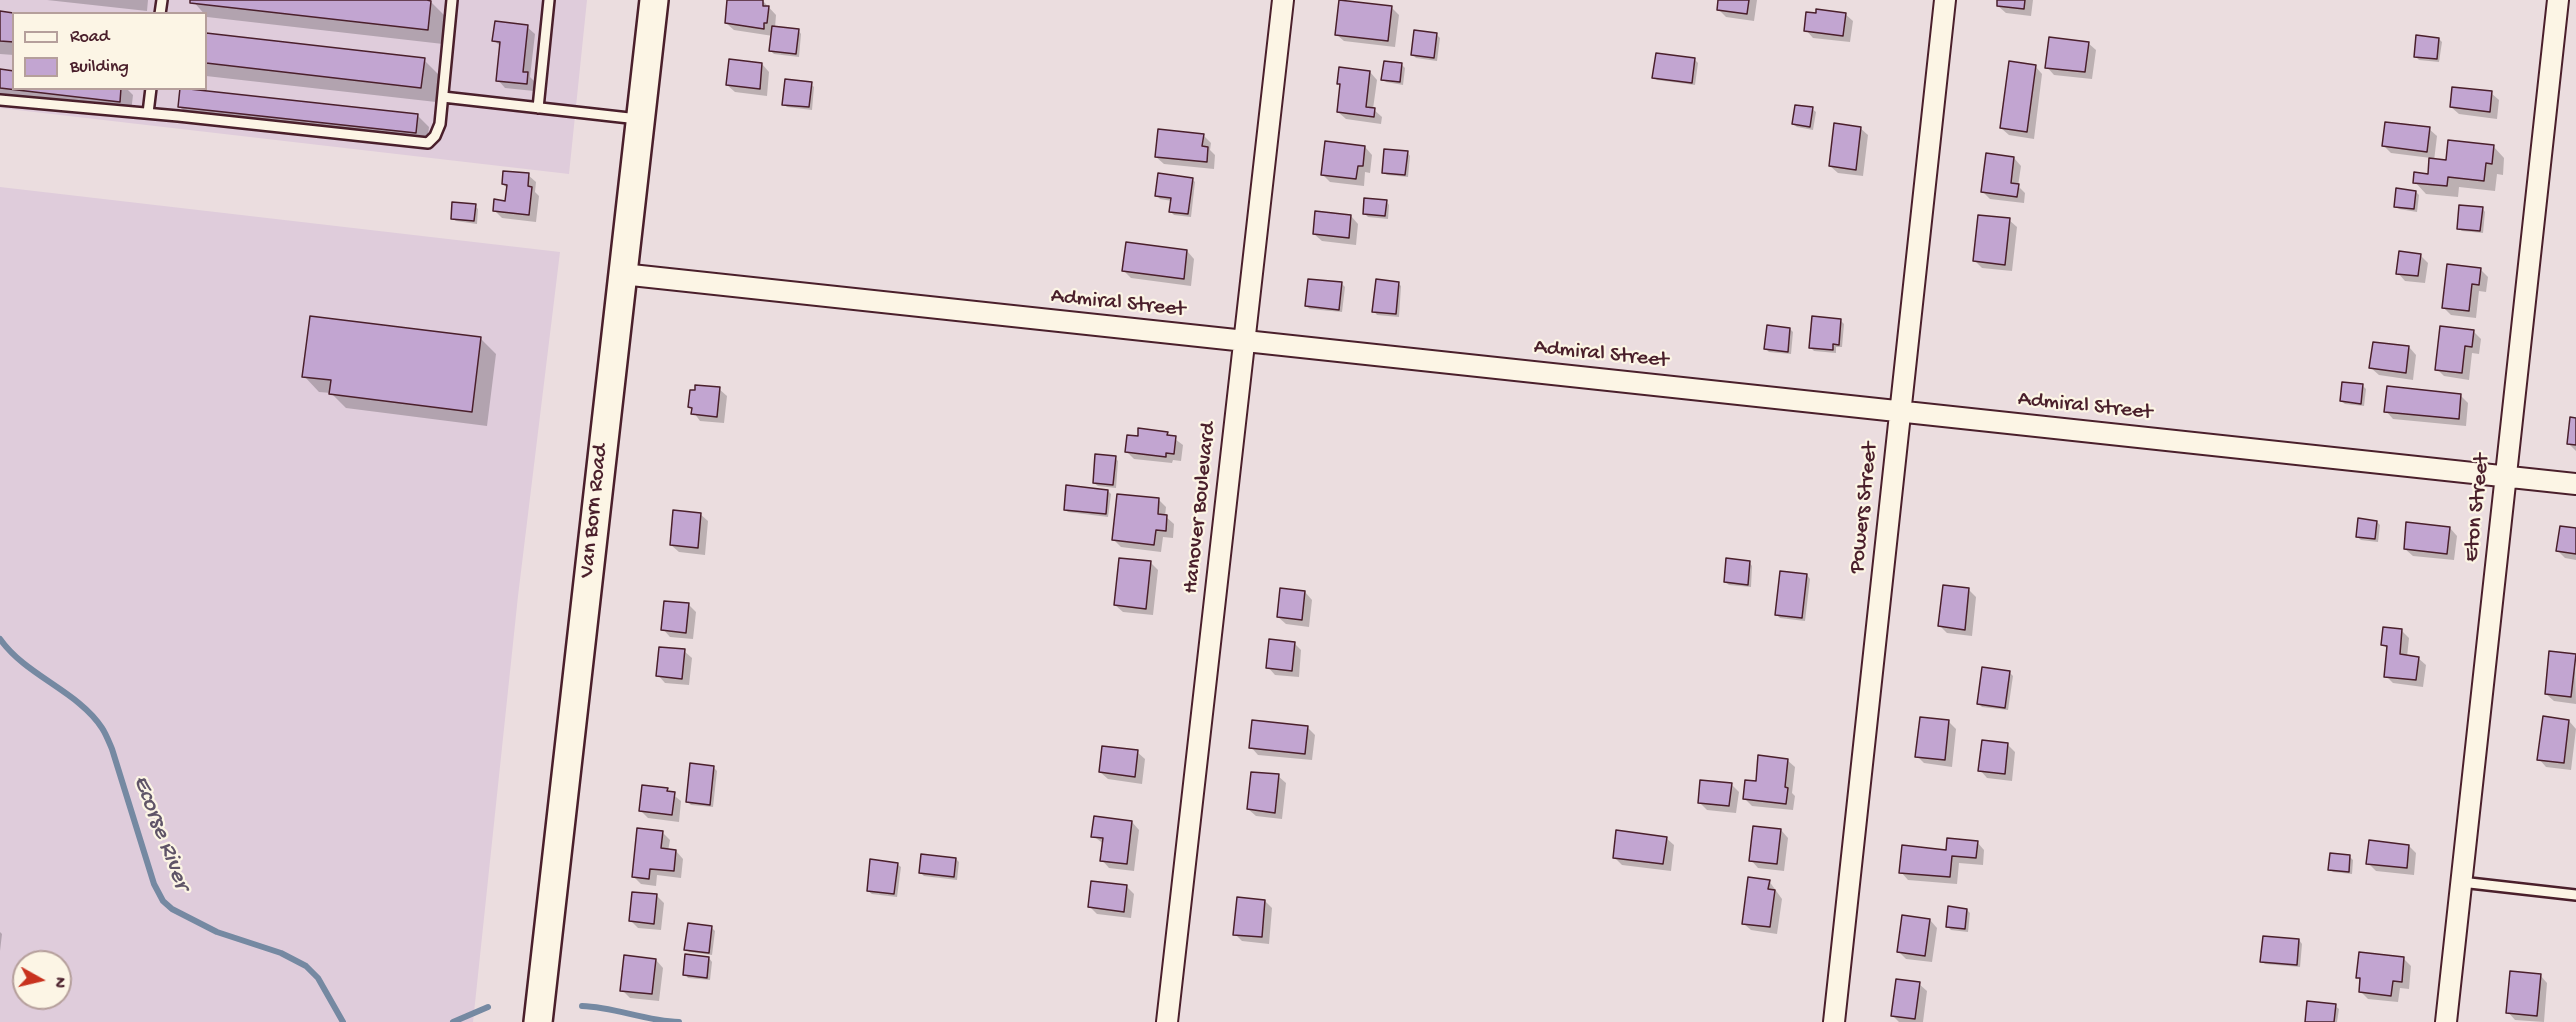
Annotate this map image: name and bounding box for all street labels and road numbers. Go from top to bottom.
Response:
street label: Admiral Street [1050,284,1186,324]
street label: Admiral Street [1533,335,1669,375]
street label: Admiral Street [2017,387,2153,427]
street label: Hanover Boulevard [1179,421,1223,595]
street label: Powers Street [1845,441,1885,575]
street label: Van Born Road [575,443,615,579]
street label: Eton Street [2459,453,2497,563]

